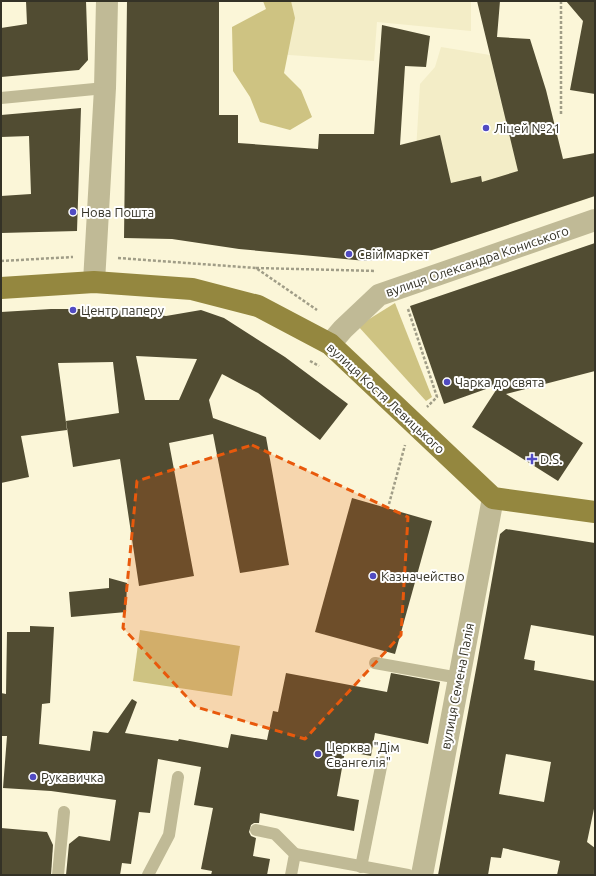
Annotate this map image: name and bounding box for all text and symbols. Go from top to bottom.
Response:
place label: Ліцей №21 [494,121,561,135]
marker: Ліцей №21 [481,123,491,133]
place label: Нова Пошта [81,205,154,219]
marker: Нова Пошта [68,207,78,217]
street label: вулиця Олександра Кониського [384,223,570,299]
place label: Свiй маркет [357,247,429,261]
marker: Свiй маркет [344,249,354,259]
place label: Центр паперу [81,303,164,317]
marker: Центр паперу [68,305,78,315]
street label: вулиця Костя Левицького [324,340,448,456]
place label: Чарка до свята [455,375,545,389]
marker: Чарка до свята [442,377,452,387]
place label: D.S. [540,452,562,466]
marker: D.S. [527,454,537,464]
place label: Казначейство [381,569,465,583]
marker: Казначейство [368,571,378,581]
street label: вулиця Семена Палія [438,622,476,750]
place label: Церква "Дім Євангелія" [326,740,400,769]
marker: Церква "Дім Євангелія" [313,749,323,759]
place label: Рукавичка [41,770,104,784]
marker: Рукавичка [28,772,38,782]

